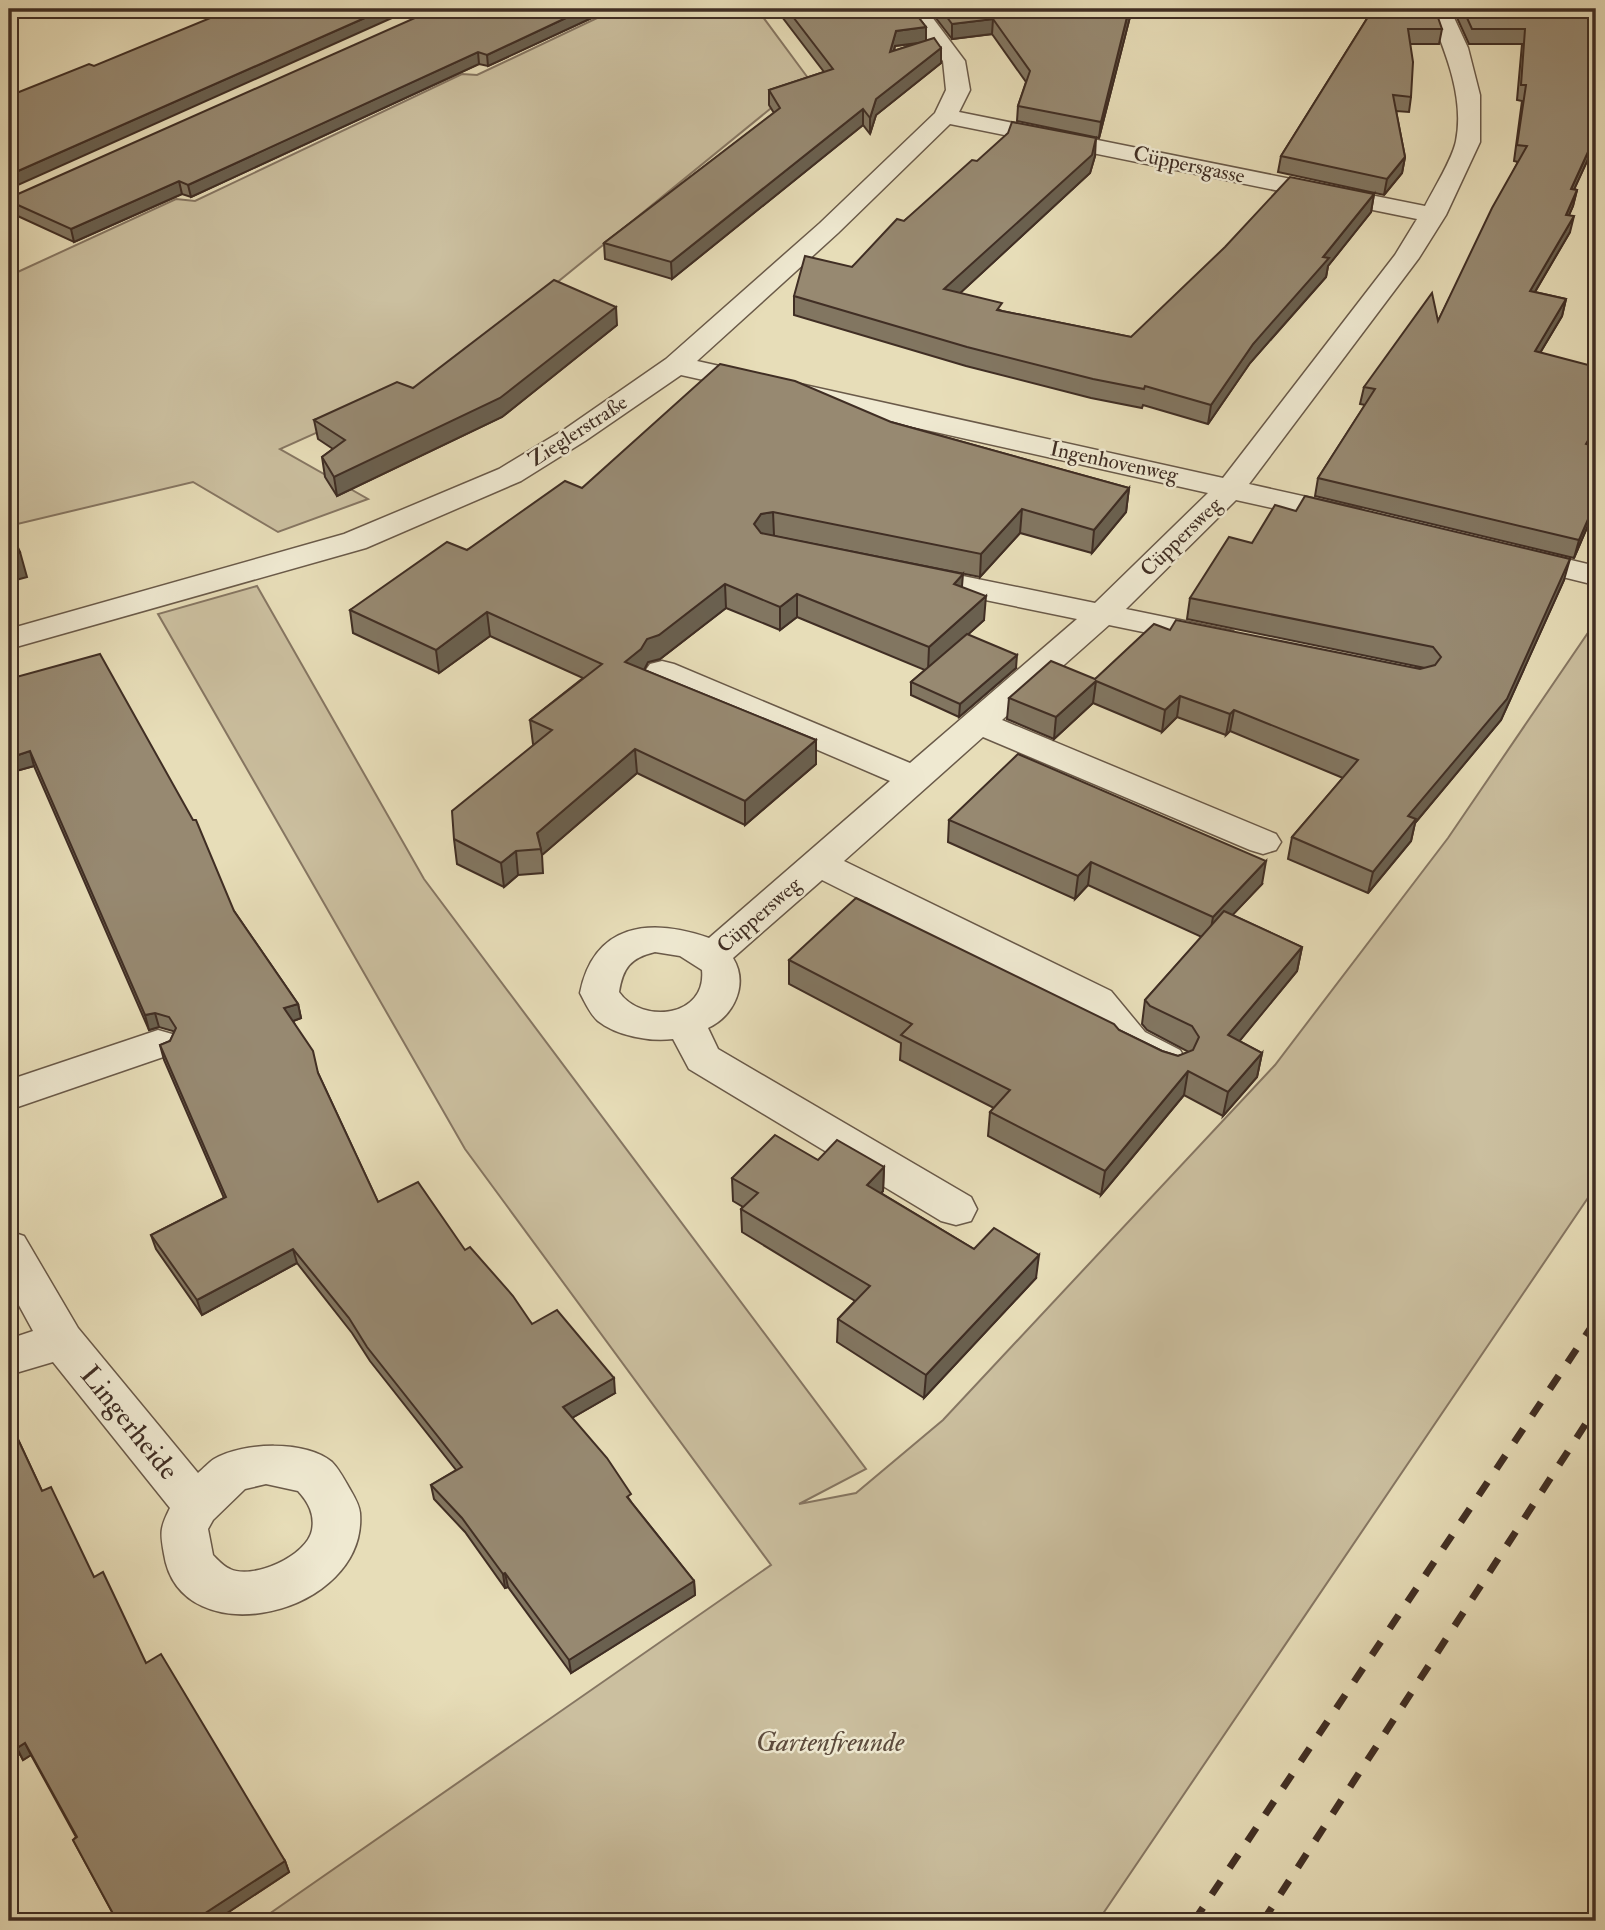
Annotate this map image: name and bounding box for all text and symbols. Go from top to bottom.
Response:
street label: Cüppersgasse [1131,140,1247,190]
street label: Zieglerstraße [523,389,633,473]
street label: Ingenhovenweg [1047,435,1181,489]
street label: Cüppersweg [1135,491,1228,582]
street label: Cüppersweg [711,871,807,959]
street label: Lingerheide [72,1359,186,1488]
park label: Gartenfreunde [756,1725,905,1760]

